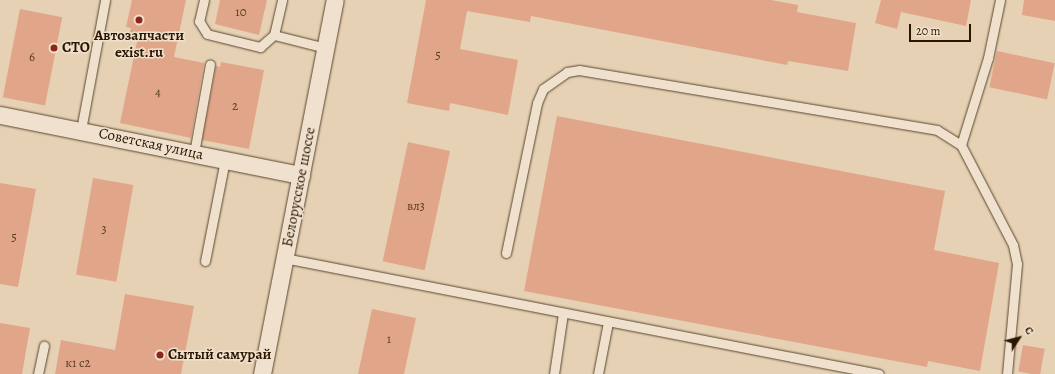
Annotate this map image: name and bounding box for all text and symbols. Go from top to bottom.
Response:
house number: 10 [235,4,247,20]
marker: Автозапчасти exist.ru [134,15,144,25]
scale bar [911,16,973,42]
text: 20 m [916,23,940,39]
place label: Автозапчасти exist.ru [94,26,184,61]
place label: СТО [62,39,90,57]
marker: СТО [49,43,59,53]
house number: 5 [435,47,441,63]
house number: 6 [29,49,35,65]
house number: 4 [155,84,161,100]
house number: 2 [232,98,238,114]
street label: Советская улица [97,124,205,164]
street label: Белорусское шоссе [279,125,319,249]
house number: вл3 [407,198,425,214]
house number: 3 [101,221,107,237]
house number: 5 [11,229,17,245]
north arrow [999,318,1039,358]
text: С [1021,324,1037,338]
house number: 1 [387,331,391,347]
place label: Сытый самурай [168,346,271,364]
marker: Сытый самурай [155,350,165,360]
house number: к1 с2 [65,355,91,371]

